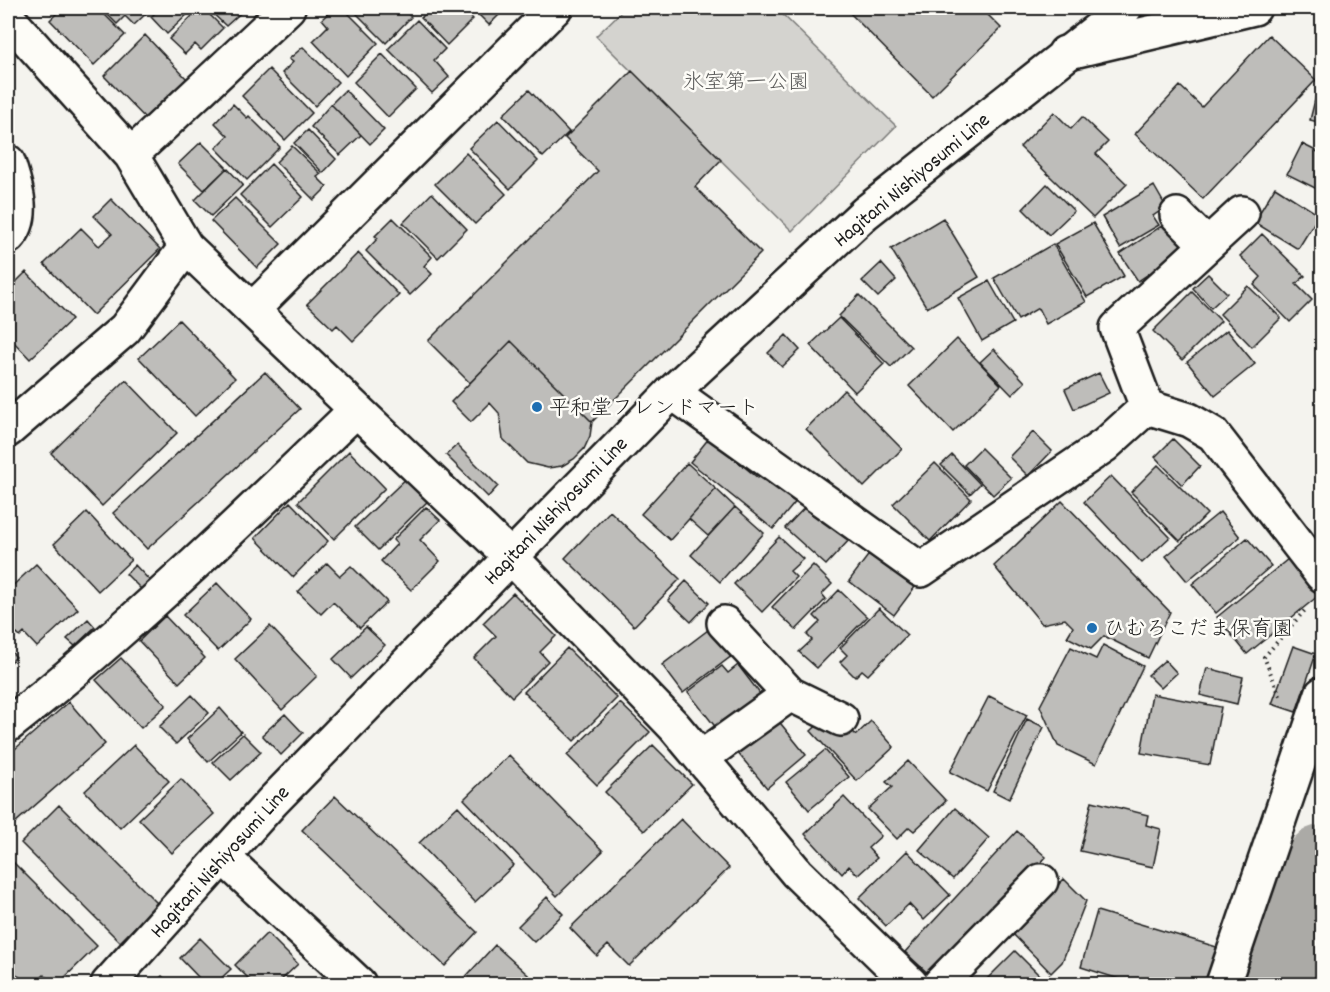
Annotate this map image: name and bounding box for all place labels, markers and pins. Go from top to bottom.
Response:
place label: 平和堂フレンドマート [549,395,759,425]
marker: 平和堂フレンドマート [530,400,544,414]
place label: ひむろこだま保育園 [1104,616,1293,646]
marker: ひむろこだま保育園 [1085,621,1099,635]

